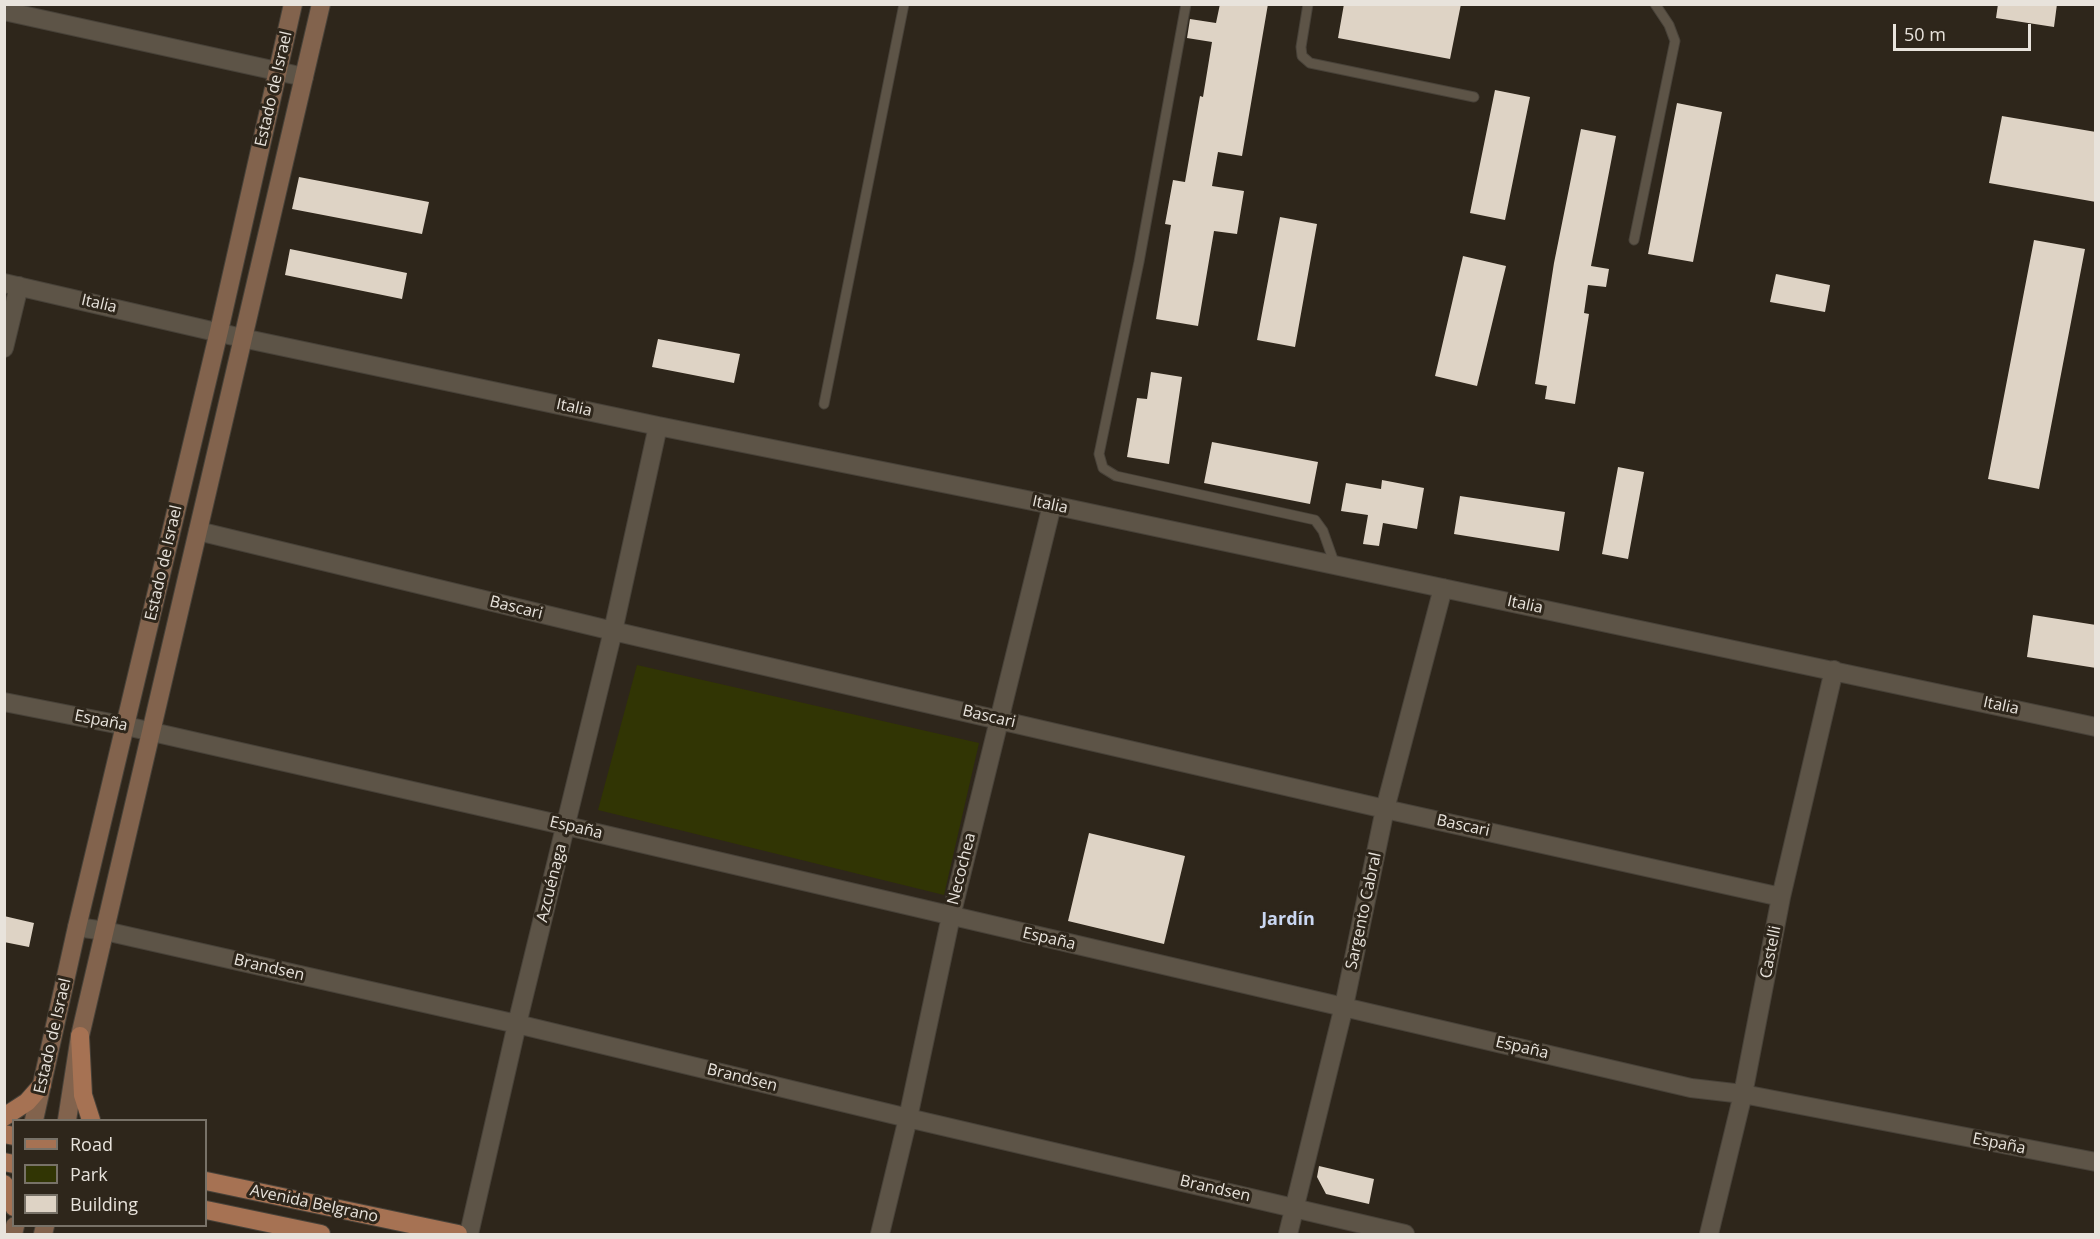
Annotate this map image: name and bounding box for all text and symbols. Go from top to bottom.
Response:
scale bar [1896,12,2034,50]
text: 50 m [1904,22,1946,46]
street label: Estado de Israel [251,29,297,149]
street label: Italia [79,291,119,317]
street label: Italia [554,395,594,421]
street label: Italia [1030,492,1070,518]
street label: Estado de Israel [141,503,187,623]
street label: Bascari [487,592,545,624]
street label: Italia [1505,592,1545,618]
street label: Italia [1981,693,2021,719]
street label: Bascari [961,702,1017,732]
street label: España [73,706,129,736]
street label: Bascari [1435,811,1491,841]
street label: España [548,813,604,843]
street label: Necochea [944,831,980,907]
street label: Azcuénaga [533,842,571,924]
street label: Sargento Cabral [1342,851,1386,971]
district label: Jardín [1261,909,1315,931]
street label: España [1021,924,1077,954]
street label: Castelli [1756,924,1786,980]
street label: Brandsen [232,951,306,985]
street label: Estado de Israel [30,976,76,1096]
street label: España [1494,1033,1550,1063]
street label: Brandsen [705,1060,779,1096]
legend [12,1119,207,1227]
street label: España [1971,1129,2027,1159]
text: Road [70,1132,113,1156]
text: Park [70,1162,108,1186]
street label: Brandsen [1178,1172,1252,1206]
street label: Avenida Belgrano [248,1181,380,1227]
text: Building [70,1192,138,1216]

